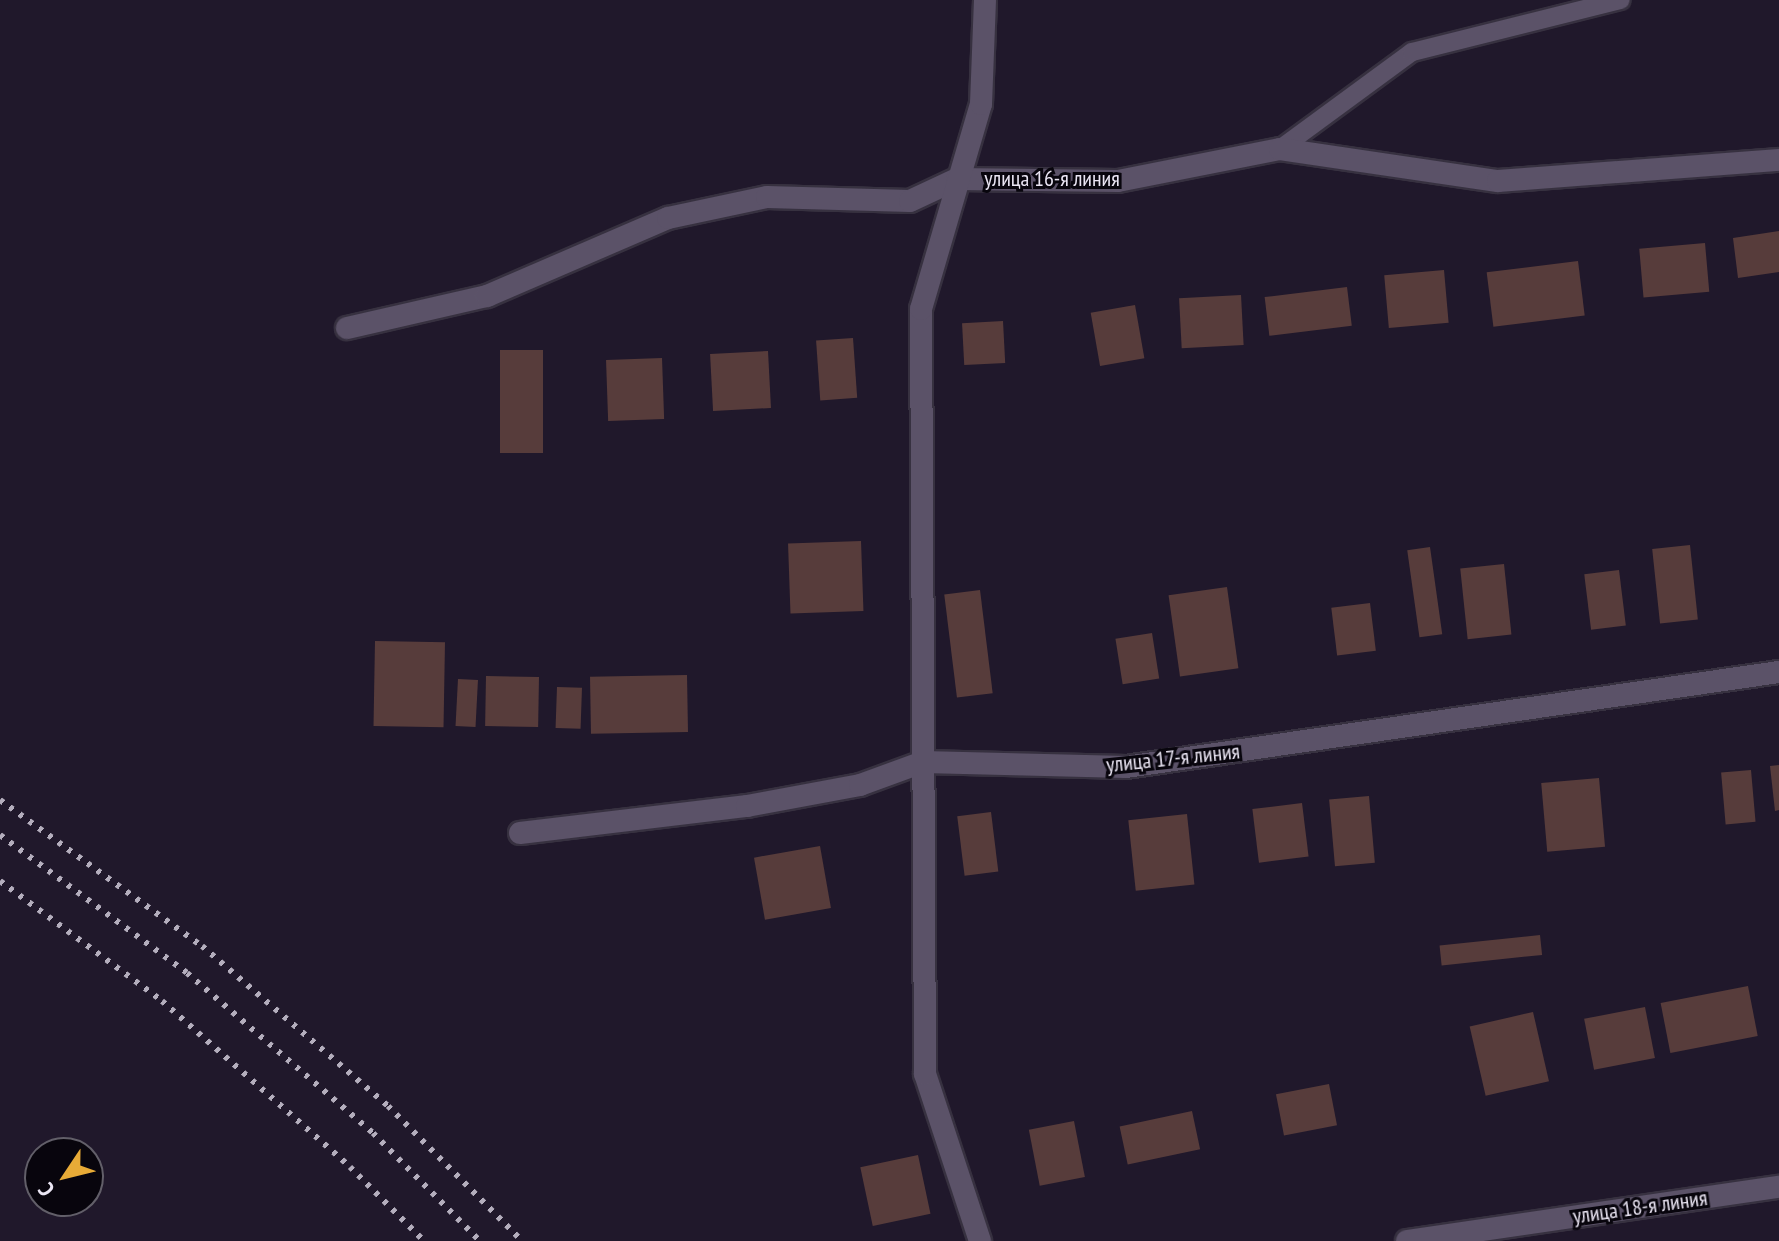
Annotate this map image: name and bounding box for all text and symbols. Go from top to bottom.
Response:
street label: улица 16-я линия [984,166,1120,192]
street label: улица 17-я линия [1105,738,1241,778]
north arrow [24,1137,104,1217]
text: С [32,1177,60,1202]
street label: улица 18-я линия [1571,1184,1709,1230]

